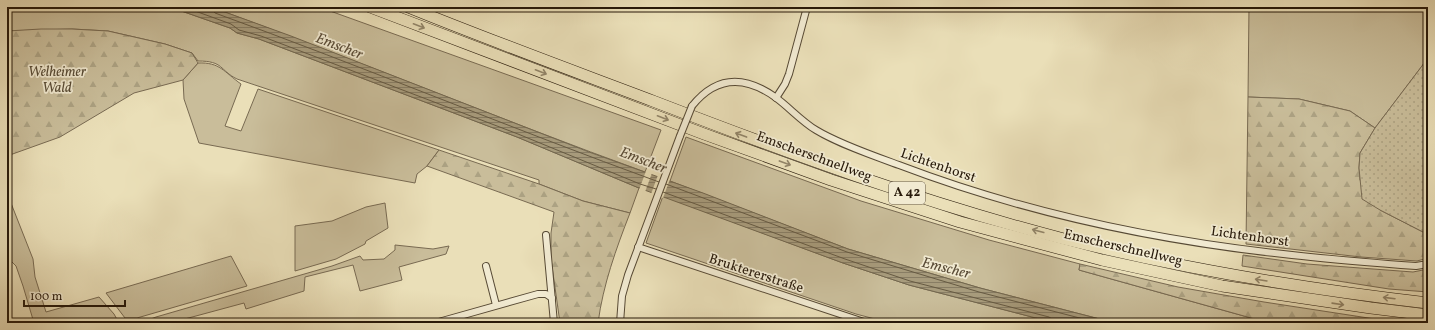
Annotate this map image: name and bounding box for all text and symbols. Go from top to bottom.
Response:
one-way arrow [413,23,425,31]
water label: Emscher [312,28,366,66]
park label: Welheimer Wald [28,63,87,98]
one-way arrow [535,69,547,77]
one-way arrow [656,114,668,122]
street label: Emscherschnellweg [754,127,874,187]
one-way arrow [736,130,748,138]
water label: Emscher [616,142,670,180]
street label: Lichtenhorst [898,144,978,188]
one-way arrow [778,159,790,167]
road number: A 42 [889,182,925,204]
street label: Lichtenhorst [1210,222,1290,252]
street label: Emscherschnellweg [1062,225,1184,271]
one-way arrow [1032,227,1045,234]
street label: Bruktererstraße [706,250,806,298]
water label: Emscher [919,253,973,285]
one-way arrow [1254,276,1267,284]
scale bar [24,282,125,308]
text: 100 m [30,289,63,305]
one-way arrow [1383,295,1396,302]
one-way arrow [1331,300,1344,308]

